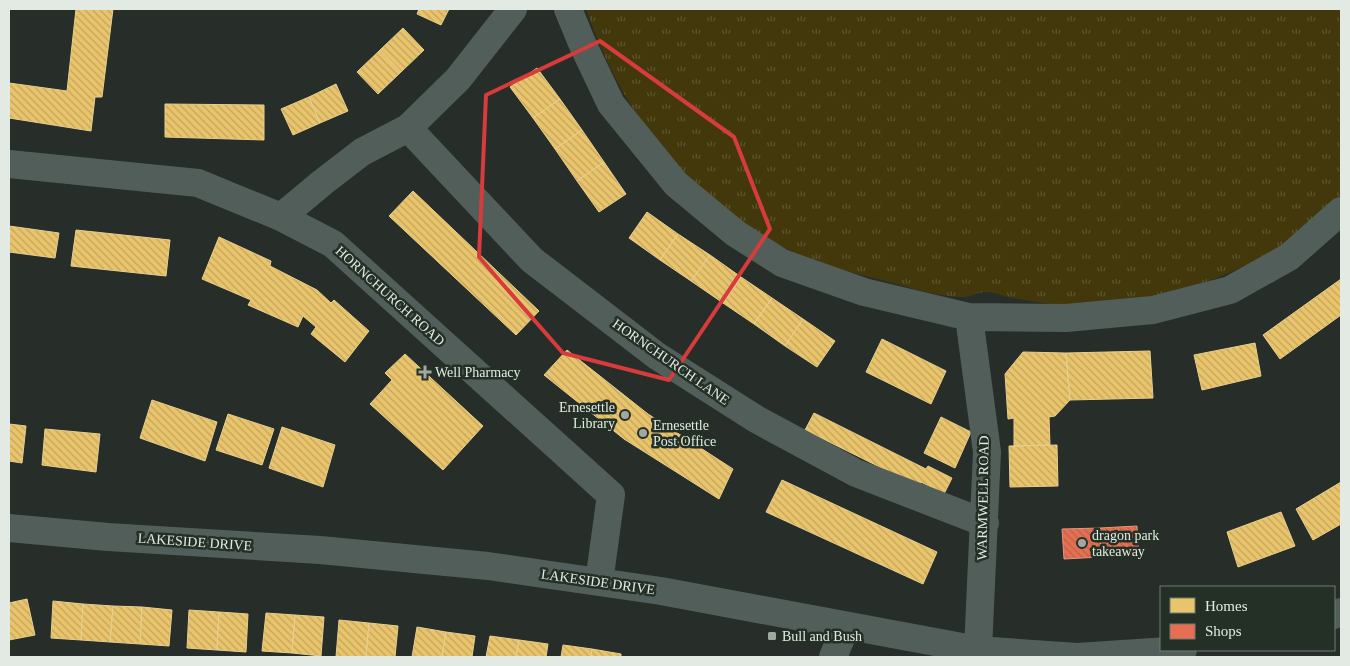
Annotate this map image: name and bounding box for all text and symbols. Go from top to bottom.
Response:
street label: HORNCHURCH ROAD [333,243,447,349]
street label: HORNCHURCH LANE [610,316,732,408]
place label: Well Pharmacy [435,365,521,380]
marker: Well Pharmacy [419,366,431,378]
place label: Ernesettle Library [559,400,615,431]
marker: Ernesettle Library [619,409,631,421]
place label: Ernesettle Post Office [653,418,716,449]
marker: Ernesettle Post Office [637,427,649,439]
street label: WARMWELL ROAD [974,435,992,561]
place label: dragon park takeaway [1092,528,1159,559]
street label: LAKESIDE DRIVE [137,531,253,553]
marker: dragon park takeaway [1076,537,1088,549]
street label: LAKESIDE DRIVE [540,567,656,597]
legend [1160,586,1335,651]
text: Homes [1205,598,1248,614]
text: Shops [1205,623,1242,639]
place label: Bull and Bush [782,629,862,644]
marker: Bull and Bush [766,630,778,642]

